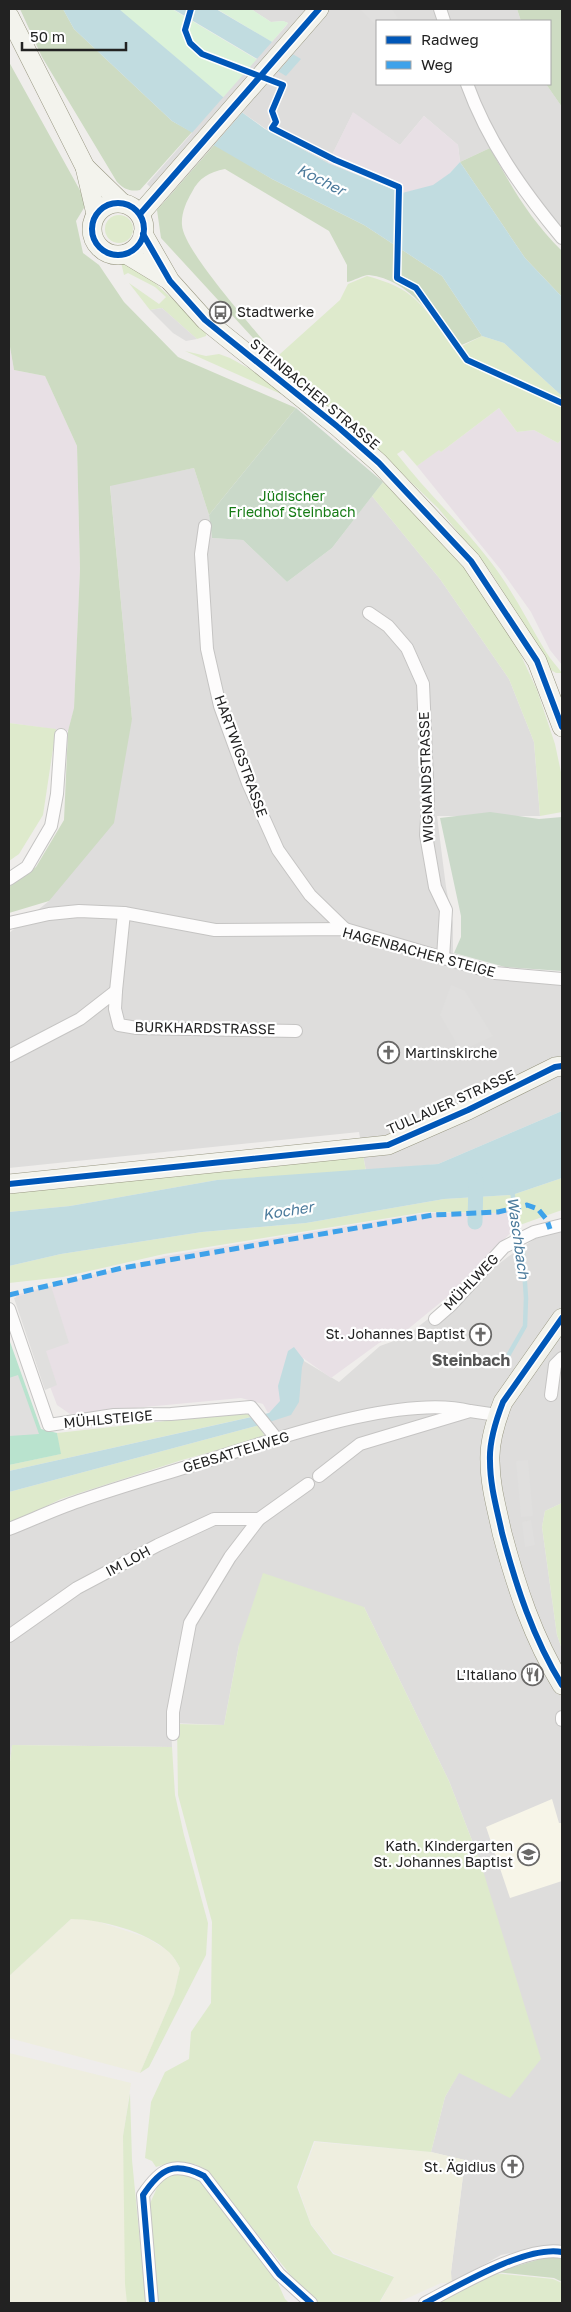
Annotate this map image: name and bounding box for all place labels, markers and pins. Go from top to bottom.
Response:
bus stop icon: Stadtwerke [209,300,233,324]
place label: Stadtwerke [237,303,314,320]
church icon: Martinskirche [377,1041,401,1065]
place label: Martinskirche [405,1044,497,1061]
church icon: St. Johannes Baptist [469,1322,493,1346]
place label: St. Johannes Baptist [325,1325,465,1342]
restaurant icon: L'Italiano [521,1663,545,1687]
place label: L'Italiano [456,1666,517,1683]
place label: Kath. Kindergarten St. Johannes Baptist [373,1837,513,1870]
school or university icon: Kath. Kindergarten St. Johannes Baptist [517,1842,541,1866]
church icon: St. Ägidius [500,2155,524,2179]
place label: St. Ägidius [424,2158,496,2175]

